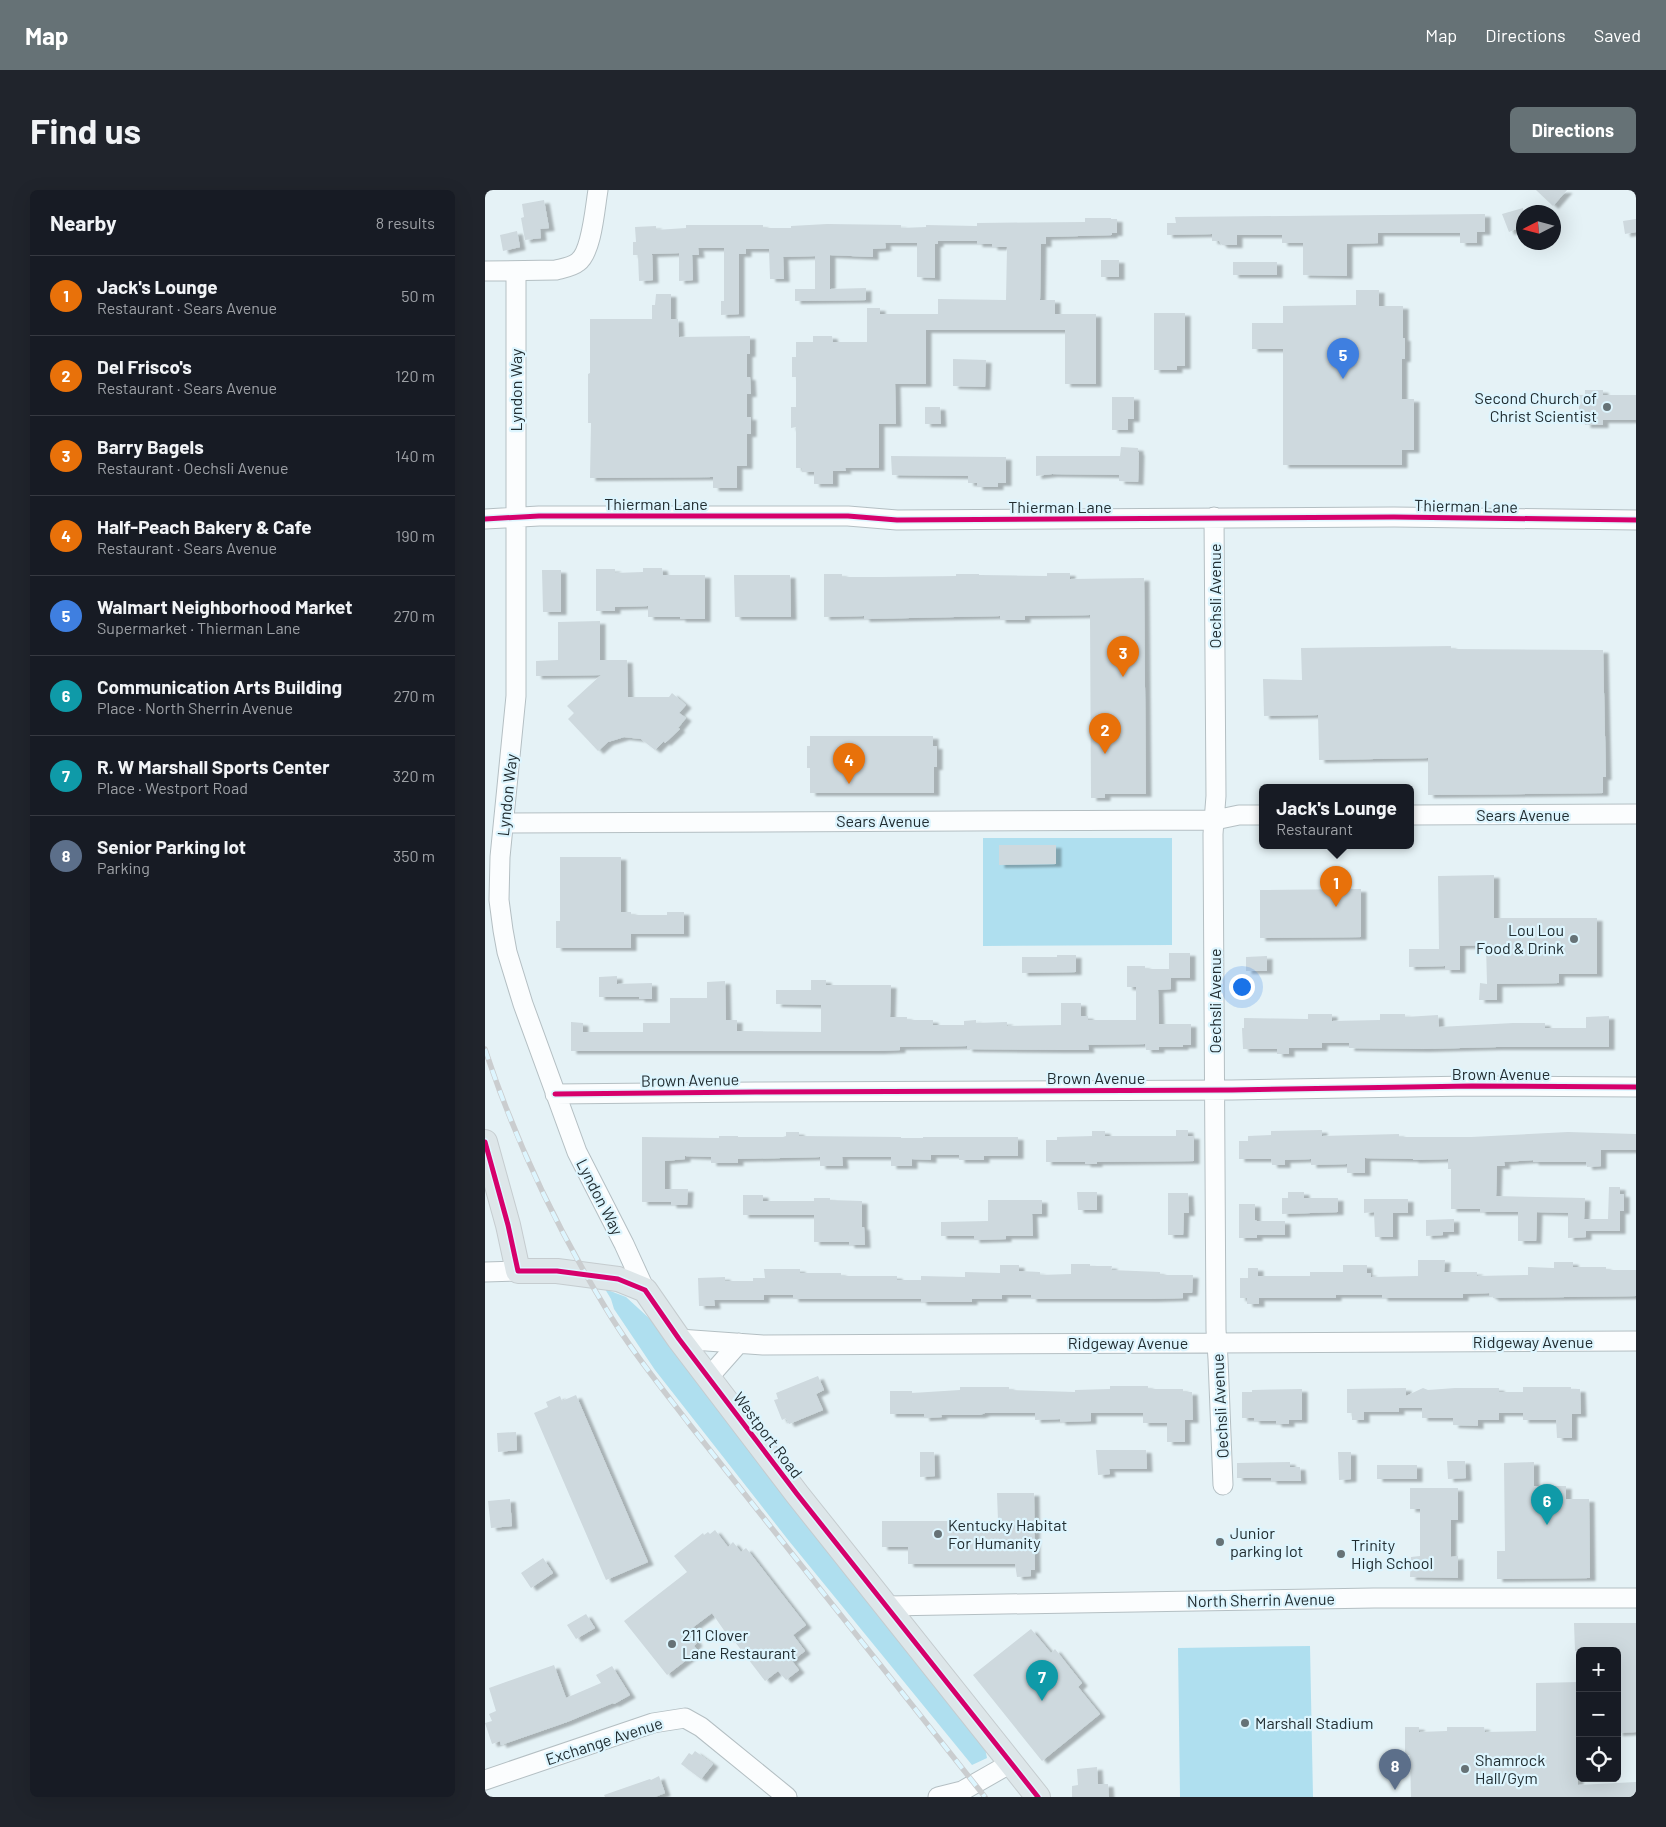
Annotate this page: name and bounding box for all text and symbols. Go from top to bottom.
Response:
text: Map [25,21,68,50]
text: Map [1425,24,1457,46]
text: Directions [1485,24,1566,46]
text: Saved [1594,24,1641,46]
button: Directions [1510,107,1636,153]
text: Find us [30,109,141,151]
north arrow [1516,205,1561,250]
text: Nearby [50,210,116,235]
text: 8 results [376,213,435,232]
text: Jack's Lounge [97,275,218,298]
text: 1 [63,286,69,305]
text: 50 m [401,286,435,305]
text: Restaurant · Sears Avenue [97,298,277,317]
pin: 5 [1327,338,1359,379]
street label: Lyndon Way [506,348,525,431]
text: Del Frisco's [97,355,192,378]
text: 2 [62,366,70,385]
text: 120 m [395,366,435,385]
text: Restaurant · Sears Avenue [97,378,277,397]
place label: Second Church of Christ Scientist [1475,388,1597,425]
marker: Second Church of Christ Scientist [1601,401,1613,413]
text: Barry Bagels [97,435,204,458]
text: 3 [62,446,70,465]
text: 140 m [395,446,435,465]
text: Restaurant · Oechsli Avenue [97,458,288,477]
street label: Thierman Lane [604,494,708,513]
street label: Thierman Lane [1414,495,1518,516]
street label: Thierman Lane [1008,497,1112,516]
text: Half-Peach Bakery & Cafe [97,515,312,538]
text: 4 [61,526,71,545]
text: 190 m [396,526,435,545]
text: Restaurant · Sears Avenue [97,538,277,557]
street label: Oechsli Avenue [1205,544,1224,648]
text: Walmart Neighborhood Market [97,595,352,618]
text: 5 [62,606,70,625]
text: 270 m [393,606,435,625]
text: Supermarket · Thierman Lane [97,618,301,637]
pin: 3 [1107,636,1139,677]
text: Communication Arts Building [97,675,342,698]
text: 6 [62,686,70,705]
text: 270 m [393,686,435,705]
text: Place · North Sherrin Avenue [97,698,293,717]
pin: 2 [1089,713,1121,754]
pin: 4 [833,743,865,784]
street label: Lyndon Way [493,752,520,837]
text: R. W Marshall Sports Center [97,755,329,778]
text: 7 [62,766,70,785]
text: 320 m [393,766,435,785]
text: Place · Westport Road [97,778,248,797]
popup [1259,784,1414,849]
text: Jack's Lounge [1276,796,1397,819]
street label: Sears Avenue [1476,805,1570,824]
street label: Sears Avenue [836,811,930,830]
text: Restaurant [1276,819,1353,838]
text: Senior Parking lot [97,835,246,858]
text: 8 [62,846,70,865]
text: 350 m [393,846,435,865]
text: Parking [97,858,150,877]
pin: 1 [1320,866,1352,907]
place label: Lou Lou Food & Drink [1476,920,1564,957]
marker: Lou Lou Food & Drink [1568,933,1580,945]
street label: Oechsli Avenue [1205,949,1224,1053]
your location [1229,974,1255,1000]
street label: Brown Avenue [1452,1064,1550,1083]
street label: Brown Avenue [1047,1068,1145,1087]
street label: Brown Avenue [641,1069,739,1090]
street label: Lyndon Way [573,1156,628,1239]
street label: Ridgeway Avenue [1473,1332,1593,1351]
street label: Ridgeway Avenue [1068,1333,1188,1352]
street label: Oechsli Avenue [1207,1353,1232,1459]
street label: Westport Road [730,1388,807,1482]
pin: 6 [1531,1484,1563,1525]
place label: Kentucky Habitat For Humanity [948,1515,1067,1552]
place label: Junior parking lot [1230,1523,1303,1560]
marker: Kentucky Habitat For Humanity [932,1528,944,1540]
place label: Trinity High School [1351,1535,1433,1572]
marker: Junior parking lot [1214,1536,1226,1548]
marker: Trinity High School [1335,1548,1347,1560]
street label: North Sherrin Avenue [1187,1589,1335,1610]
place label: 211 Clover Lane Restaurant [682,1625,796,1662]
marker: 211 Clover Lane Restaurant [666,1638,678,1650]
map controls [1576,1647,1621,1782]
button: + [1576,1647,1621,1692]
pin: 7 [1026,1660,1058,1701]
button: − [1576,1692,1621,1737]
street label: Exchange Avenue [543,1713,665,1768]
place label: Marshall Stadium [1255,1713,1373,1732]
marker: Marshall Stadium [1239,1717,1251,1729]
button: locate [1576,1737,1621,1782]
pin: 8 [1379,1749,1411,1790]
place label: Shamrock Hall/Gym [1475,1750,1545,1787]
marker: Shamrock Hall/Gym [1459,1763,1471,1775]

